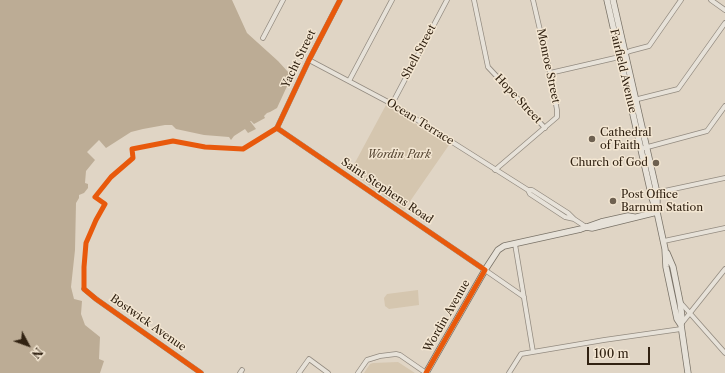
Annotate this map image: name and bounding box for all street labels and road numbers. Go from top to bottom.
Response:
street label: Shell Street [399,22,439,82]
street label: Monroe Street [534,27,562,105]
street label: Yacht Street [279,28,319,90]
street label: Fairfield Avenue [607,28,639,114]
street label: Hope Street [492,71,544,127]
street label: Ocean Terrace [384,96,456,148]
street label: Saint Stephens Road [339,155,435,227]
street label: Wordin Avenue [421,277,473,355]
street label: Bostwick Avenue [107,292,189,354]

